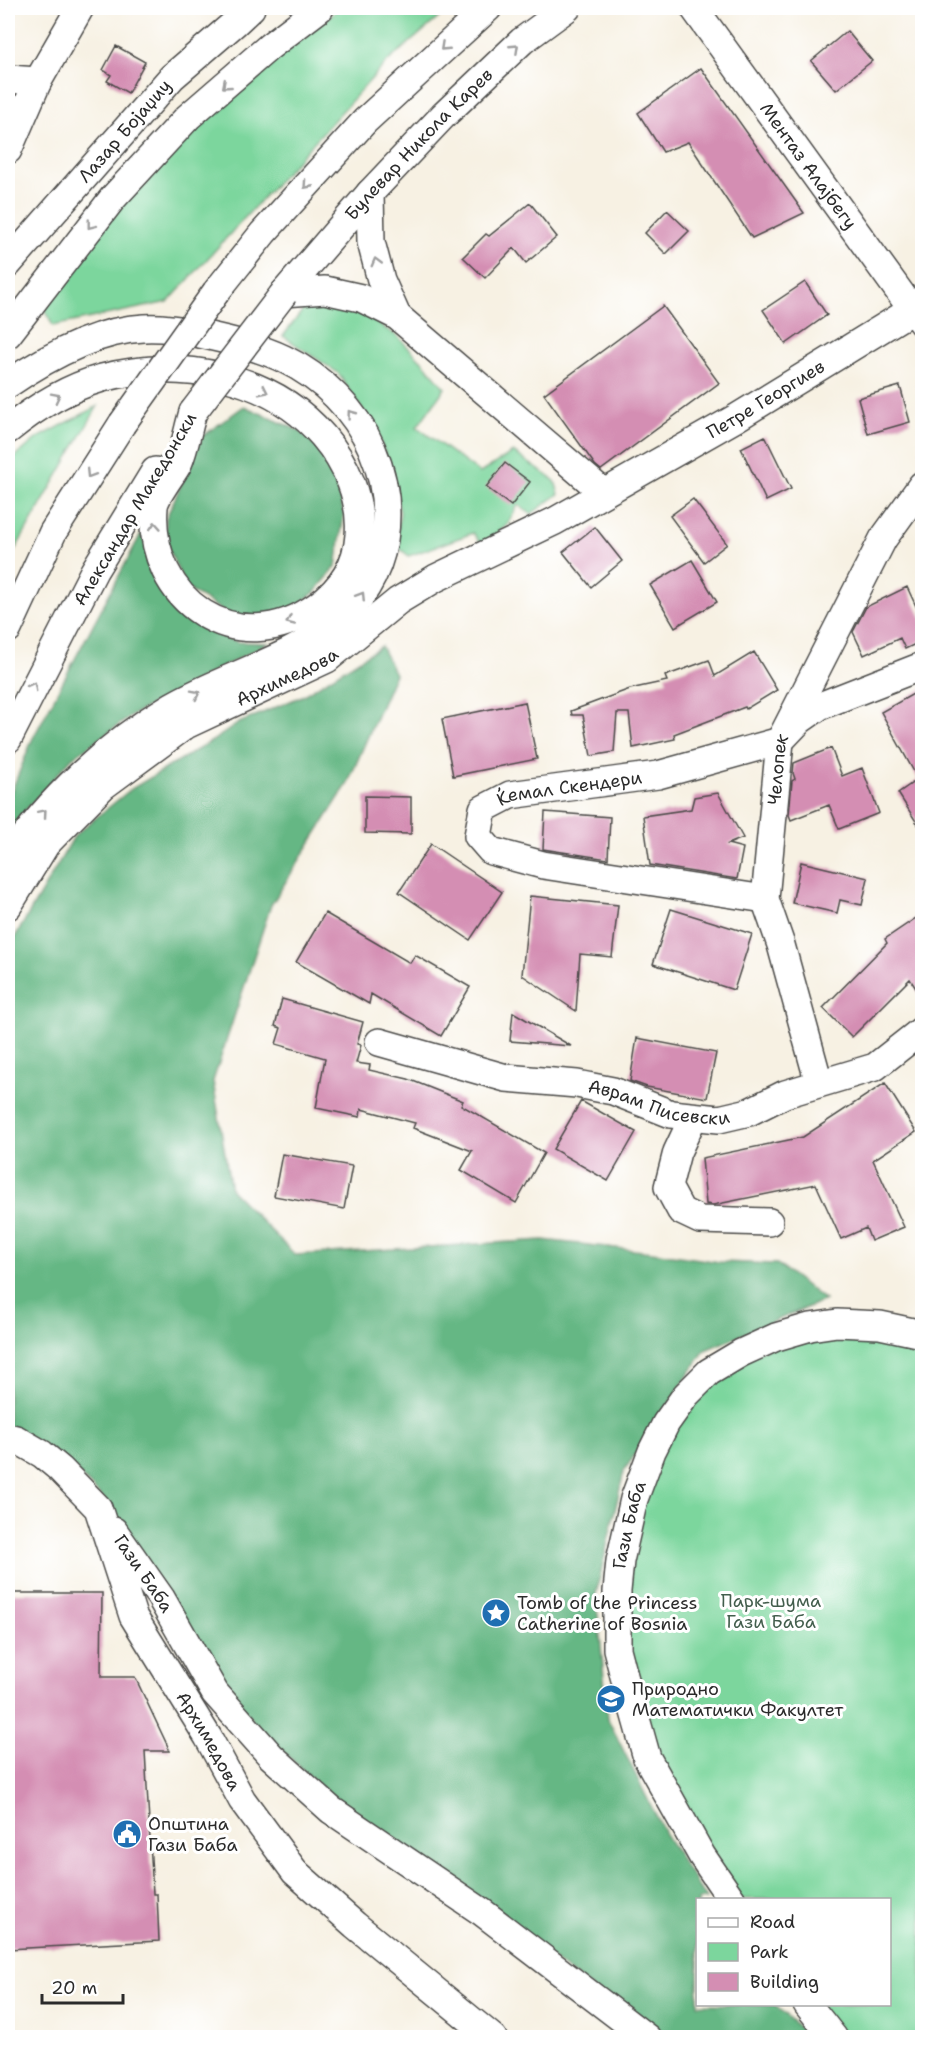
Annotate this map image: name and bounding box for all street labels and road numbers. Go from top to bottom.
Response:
street label: Булевар Никола Карев [340,63,498,225]
street label: Лазар Бојаџиу [73,74,177,188]
street label: Ментаз Алајбегу [754,98,862,234]
street label: Петре Георгиев [702,354,829,444]
street label: Александар Македонски [68,408,202,610]
street label: Архимедова [232,642,344,712]
street label: Челопек [762,729,794,806]
street label: Ќемал Скендери [493,765,644,812]
street label: Аврам Писевски [586,1074,732,1131]
street label: Гази Баба [607,1477,652,1570]
street label: Гази Баба [108,1530,179,1617]
street label: Архимедова [171,1687,247,1795]

